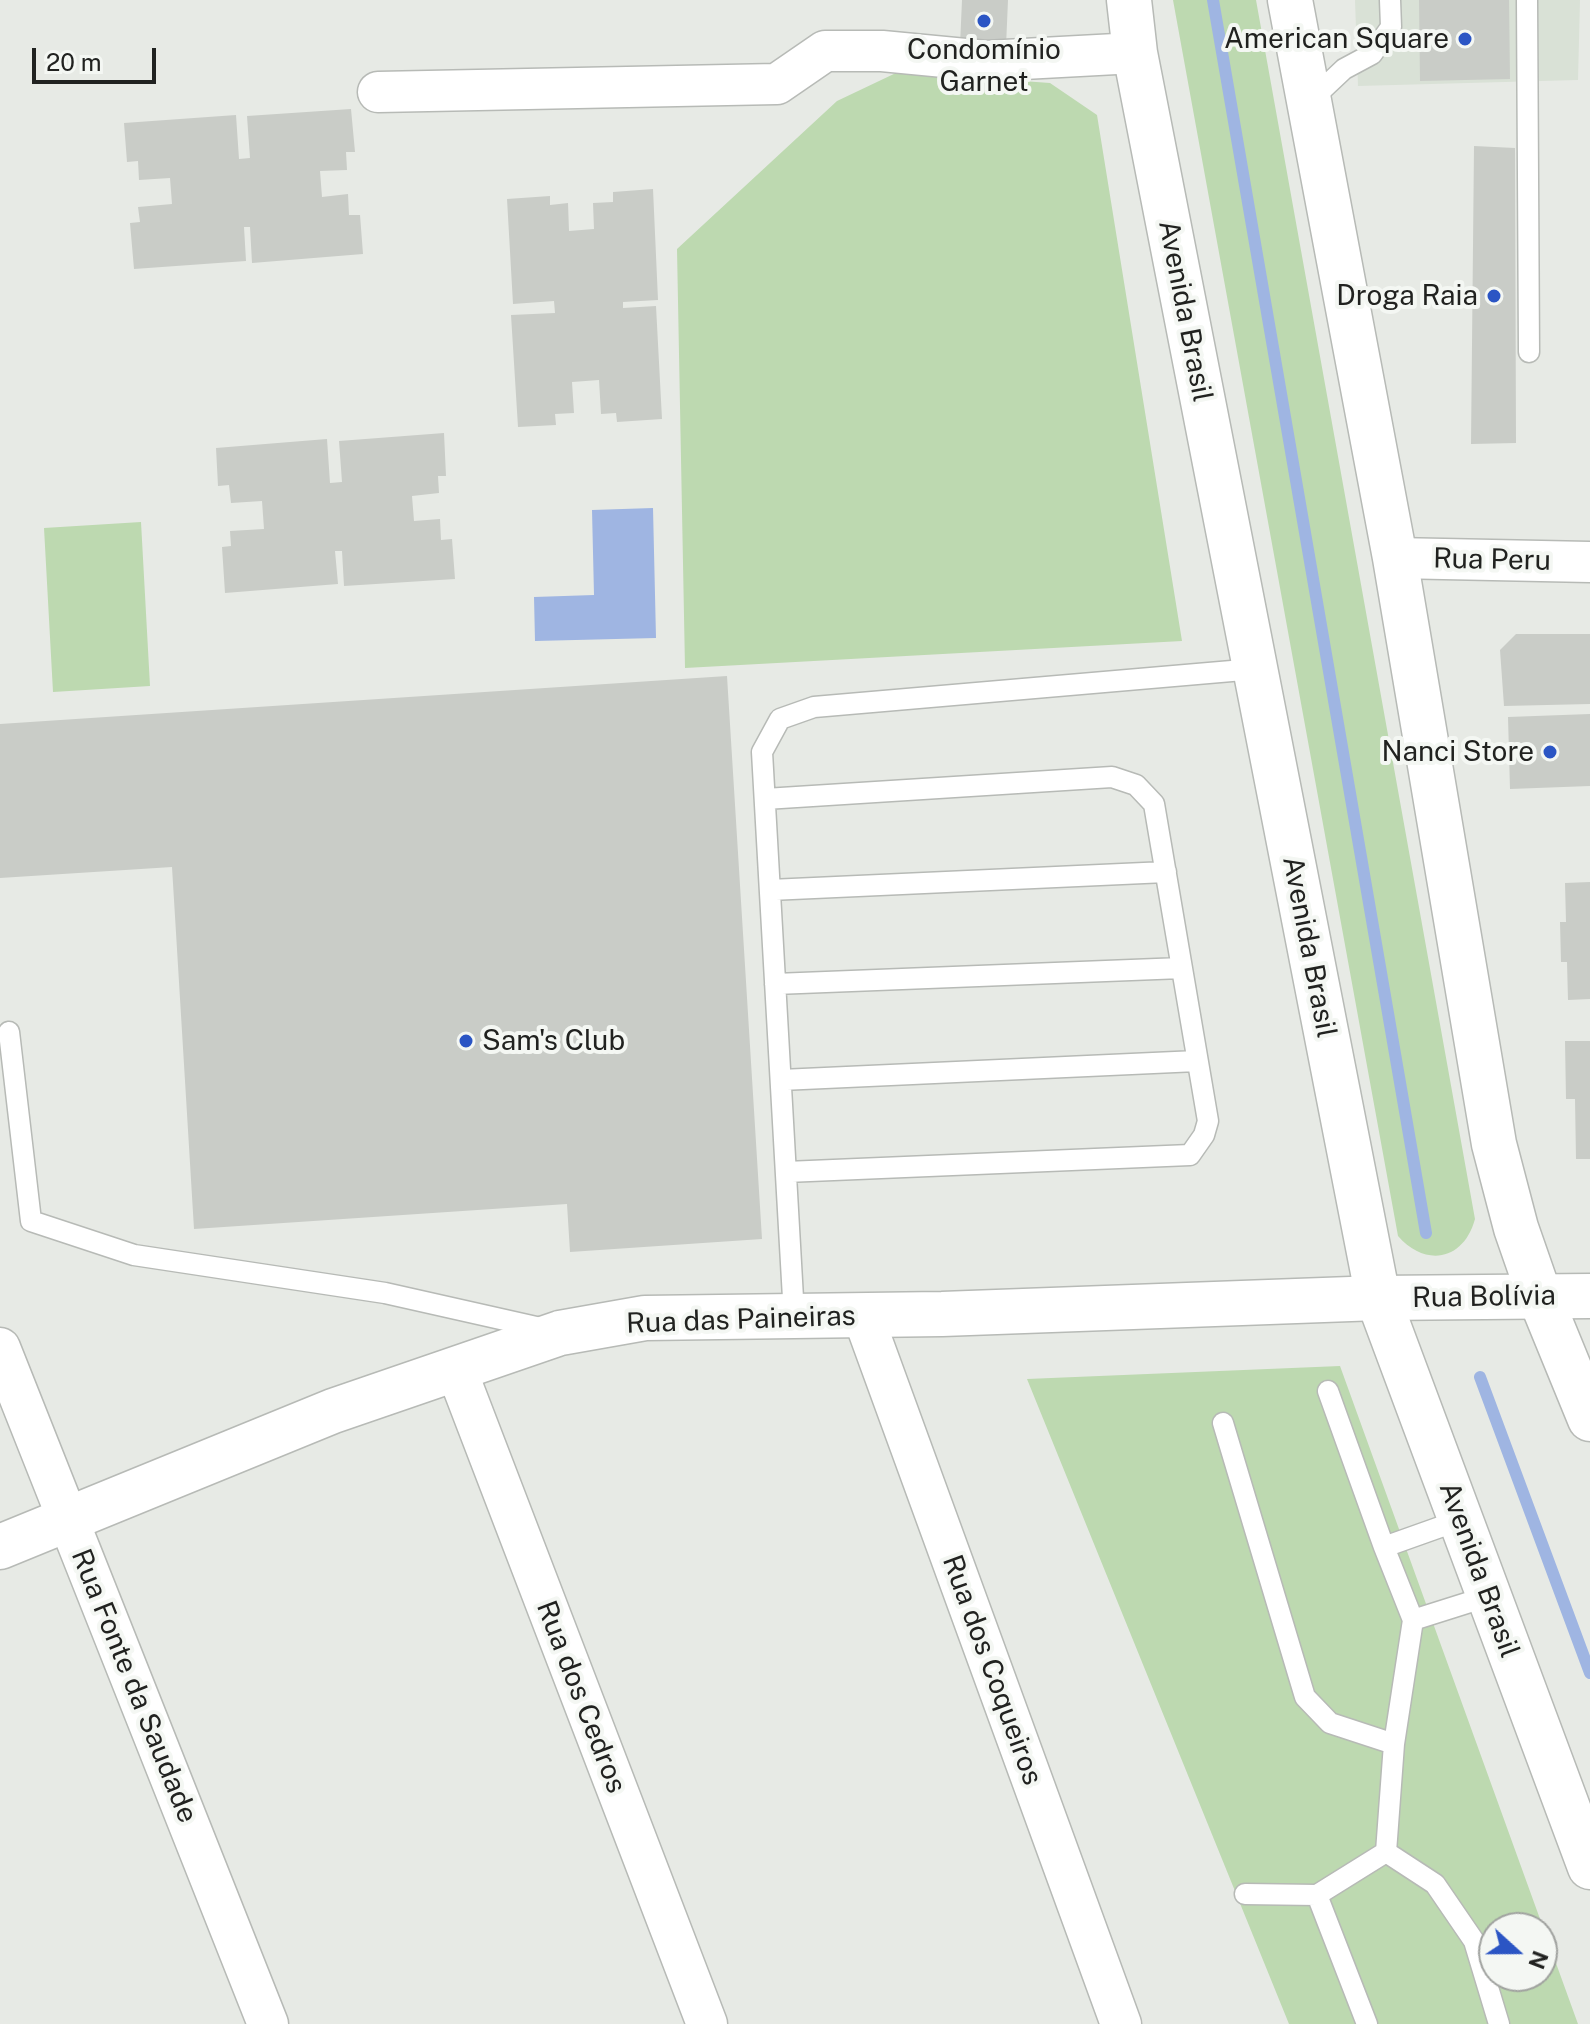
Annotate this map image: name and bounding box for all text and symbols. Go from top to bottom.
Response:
marker: Condomínio Garnet [975,12,993,30]
place label: American Square [1224,22,1449,56]
marker: American Square [1456,30,1474,48]
scale bar [36,32,160,82]
place label: Condomínio Garnet [907,33,1061,99]
text: 20 m [46,48,102,76]
street label: Avenida Brasil [1151,217,1219,405]
place label: Droga Raia [1336,279,1478,313]
marker: Droga Raia [1485,287,1503,305]
street label: Rua Peru [1433,542,1551,578]
place label: Nanci Store [1381,735,1534,769]
marker: Nanci Store [1541,743,1559,761]
street label: Avenida Brasil [1275,853,1343,1041]
place label: Sam's Club [482,1024,625,1058]
marker: Sam's Club [457,1032,475,1050]
street label: Rua Bolívia [1412,1279,1556,1315]
street label: Rua das Paineiras [626,1299,856,1341]
street label: Avenida Brasil [1432,1478,1526,1662]
street label: Rua Fonte da Saudade [64,1544,204,1828]
street label: Rua dos Coqueiros [935,1550,1049,1790]
street label: Rua dos Cedros [529,1596,633,1798]
north arrow [1478,1912,1558,1992]
text: N [1523,1947,1554,1973]

